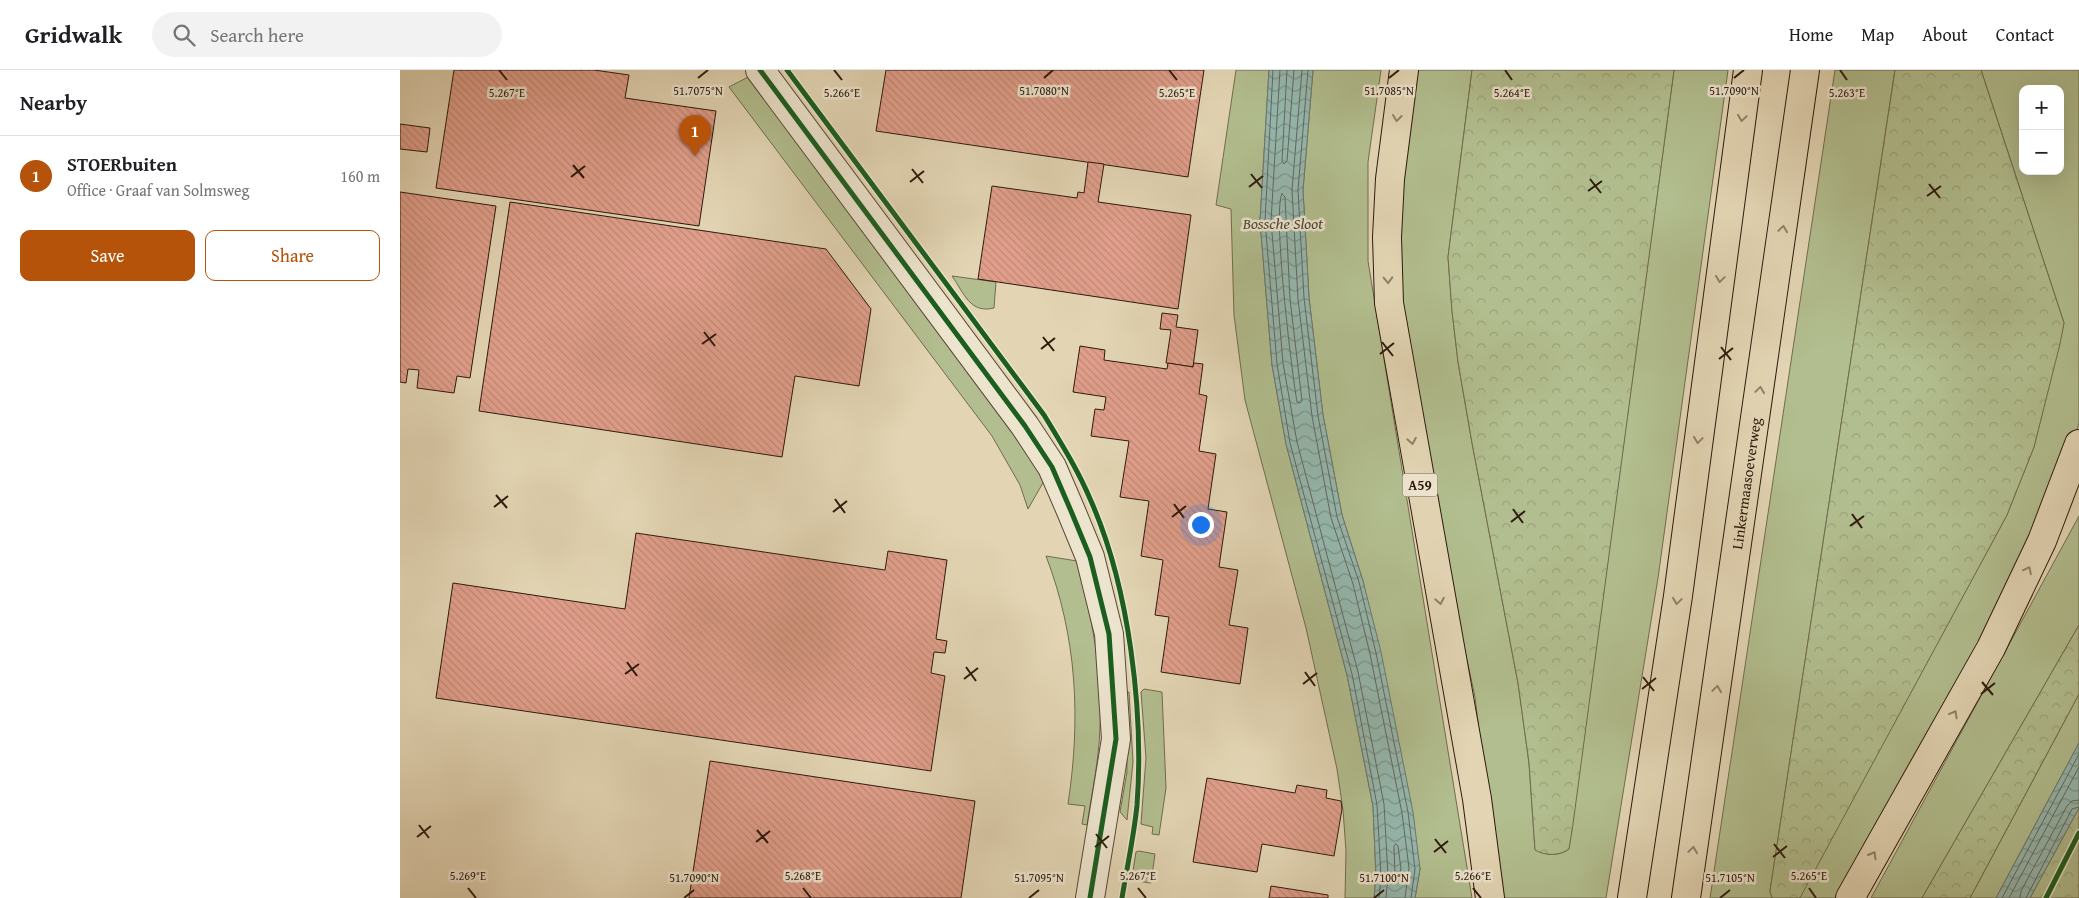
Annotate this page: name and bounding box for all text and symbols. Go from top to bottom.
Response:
search box [152,12,502,57]
text: Gridwalk [25,17,122,52]
icon: search [170,21,198,49]
text: Search here [210,21,304,49]
text: Home [1789,21,1833,48]
text: Map [1861,21,1894,48]
text: About [1922,21,1968,48]
text: Contact [1996,21,2054,48]
text: 51.7075°N [673,82,723,99]
text: 51.7080°N [1019,82,1069,99]
text: 51.7085°N [1364,82,1414,99]
text: 51.7090°N [1709,82,1759,99]
text: 5.267°E [489,84,525,101]
text: 5.266°E [824,84,860,101]
text: 5.265°E [1159,84,1195,101]
text: 5.264°E [1494,84,1530,101]
text: 5.263°E [1829,84,1865,101]
map controls [2019,85,2064,175]
button: + [2019,85,2064,130]
text: Nearby [20,87,87,118]
one-way arrow [1393,114,1403,123]
pin: 1 [679,115,711,156]
one-way arrow [1737,115,1748,123]
button: − [2019,130,2064,175]
text: STOERbuiten [67,150,177,178]
text: 1 [32,164,40,188]
text: 160 m [340,164,380,188]
text: Office · Graaf van Solmsweg [67,178,250,202]
water label: Bossche Sloot [1242,211,1324,235]
one-way arrow [1777,224,1787,233]
button: Save [20,230,195,281]
button: Share [205,230,380,281]
one-way arrow [1715,276,1726,284]
one-way arrow [1383,277,1393,285]
one-way arrow [1754,385,1765,393]
street label: Linkermaasoeverweg [1726,415,1766,551]
one-way arrow [1407,436,1417,445]
one-way arrow [1694,436,1704,445]
road number: A59 [1402,474,1438,496]
your location [1188,512,1214,538]
one-way arrow [2022,566,2033,575]
one-way arrow [1435,596,1445,605]
one-way arrow [1672,597,1682,606]
one-way arrow [1711,685,1722,693]
one-way arrow [1947,710,1957,719]
one-way arrow [1688,845,1698,854]
one-way arrow [1867,852,1877,861]
text: 5.269°E [450,867,486,884]
text: 5.268°E [785,867,821,884]
text: 5.267°E [1120,867,1156,884]
text: 5.266°E [1455,867,1491,884]
text: 5.265°E [1791,867,1827,884]
text: 51.7090°N [669,869,719,886]
text: 51.7095°N [1014,869,1064,886]
text: 51.7100°N [1359,869,1409,886]
text: 51.7105°N [1705,869,1755,886]

